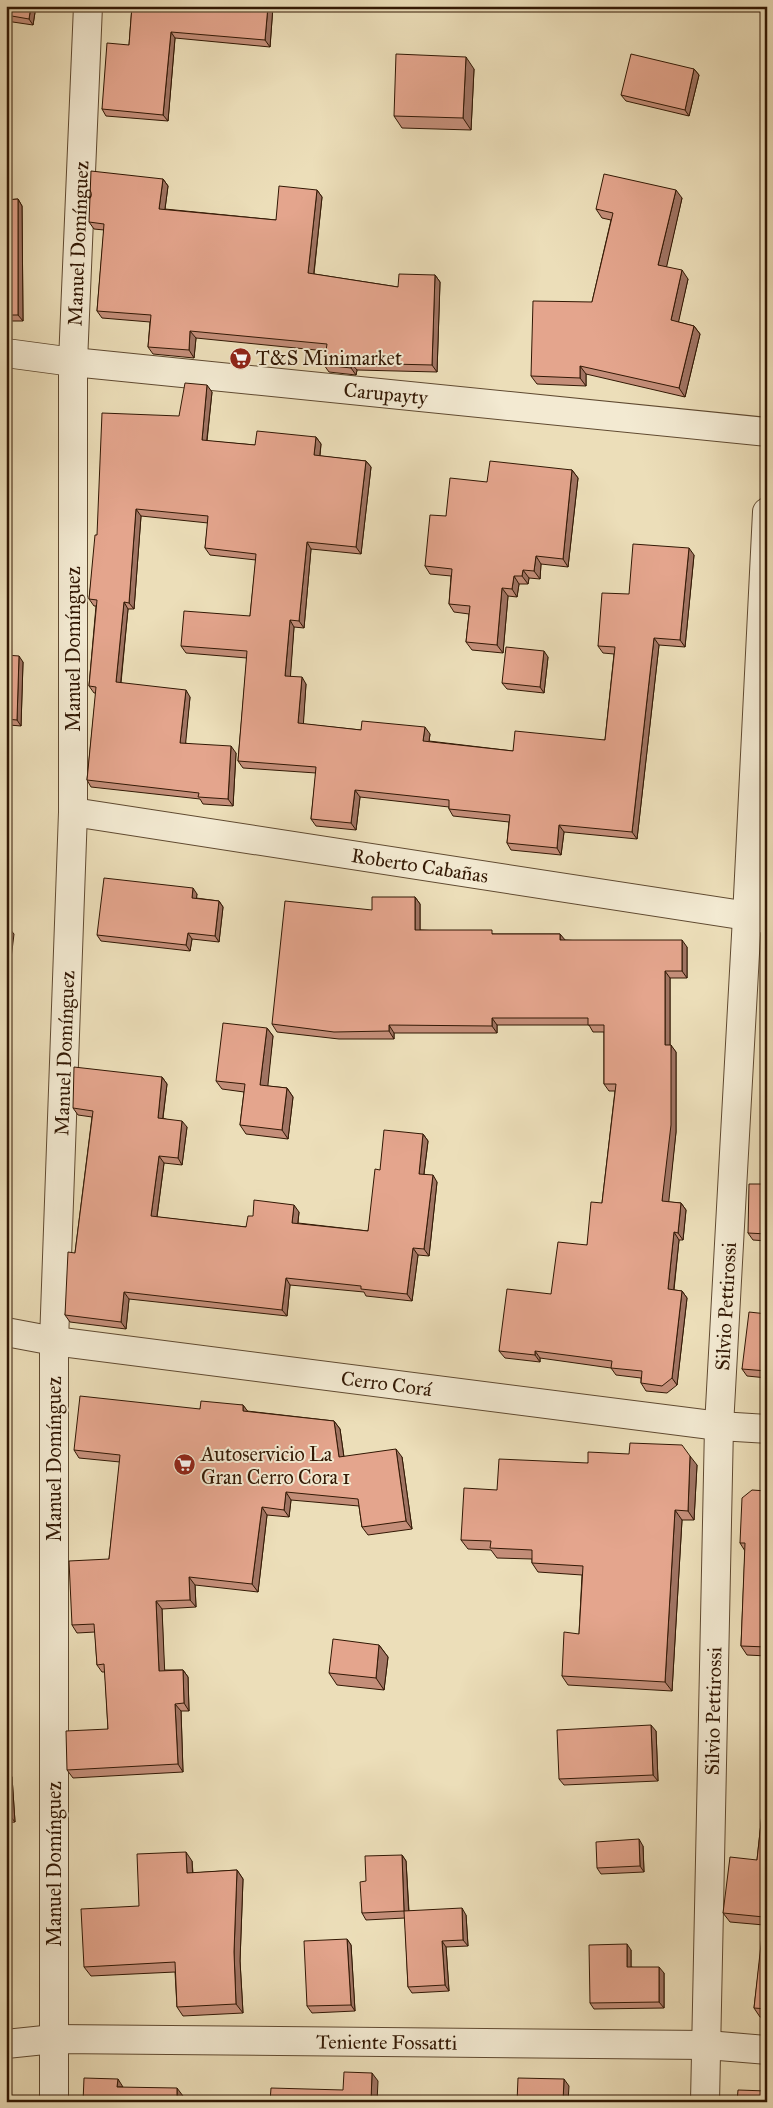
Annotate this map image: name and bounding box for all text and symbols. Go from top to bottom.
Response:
street label: Manuel Domínguez [63,160,93,327]
supermarket icon: T&S Minimarket [228,346,252,370]
place label: T&S Minimarket [256,346,402,370]
street label: Carupayty [343,377,430,410]
street label: Manuel Domínguez [61,566,86,732]
street label: Roberto Cabañas [350,843,490,888]
street label: Manuel Domínguez [49,970,79,1136]
street label: Silvio Pettirossi [710,1241,741,1371]
street label: Cerro Corá [340,1366,434,1401]
street label: Manuel Domínguez [42,1376,67,1542]
place label: Autoservicio La Gran Cerro Cora 1 [200,1442,350,1489]
supermarket icon: Autoservicio La Gran Cerro Cora 1 [173,1453,197,1477]
street label: Silvio Pettirossi [700,1646,726,1776]
street label: Manuel Domínguez [42,1781,67,1947]
street label: Teniente Fossatti [316,2029,458,2055]

